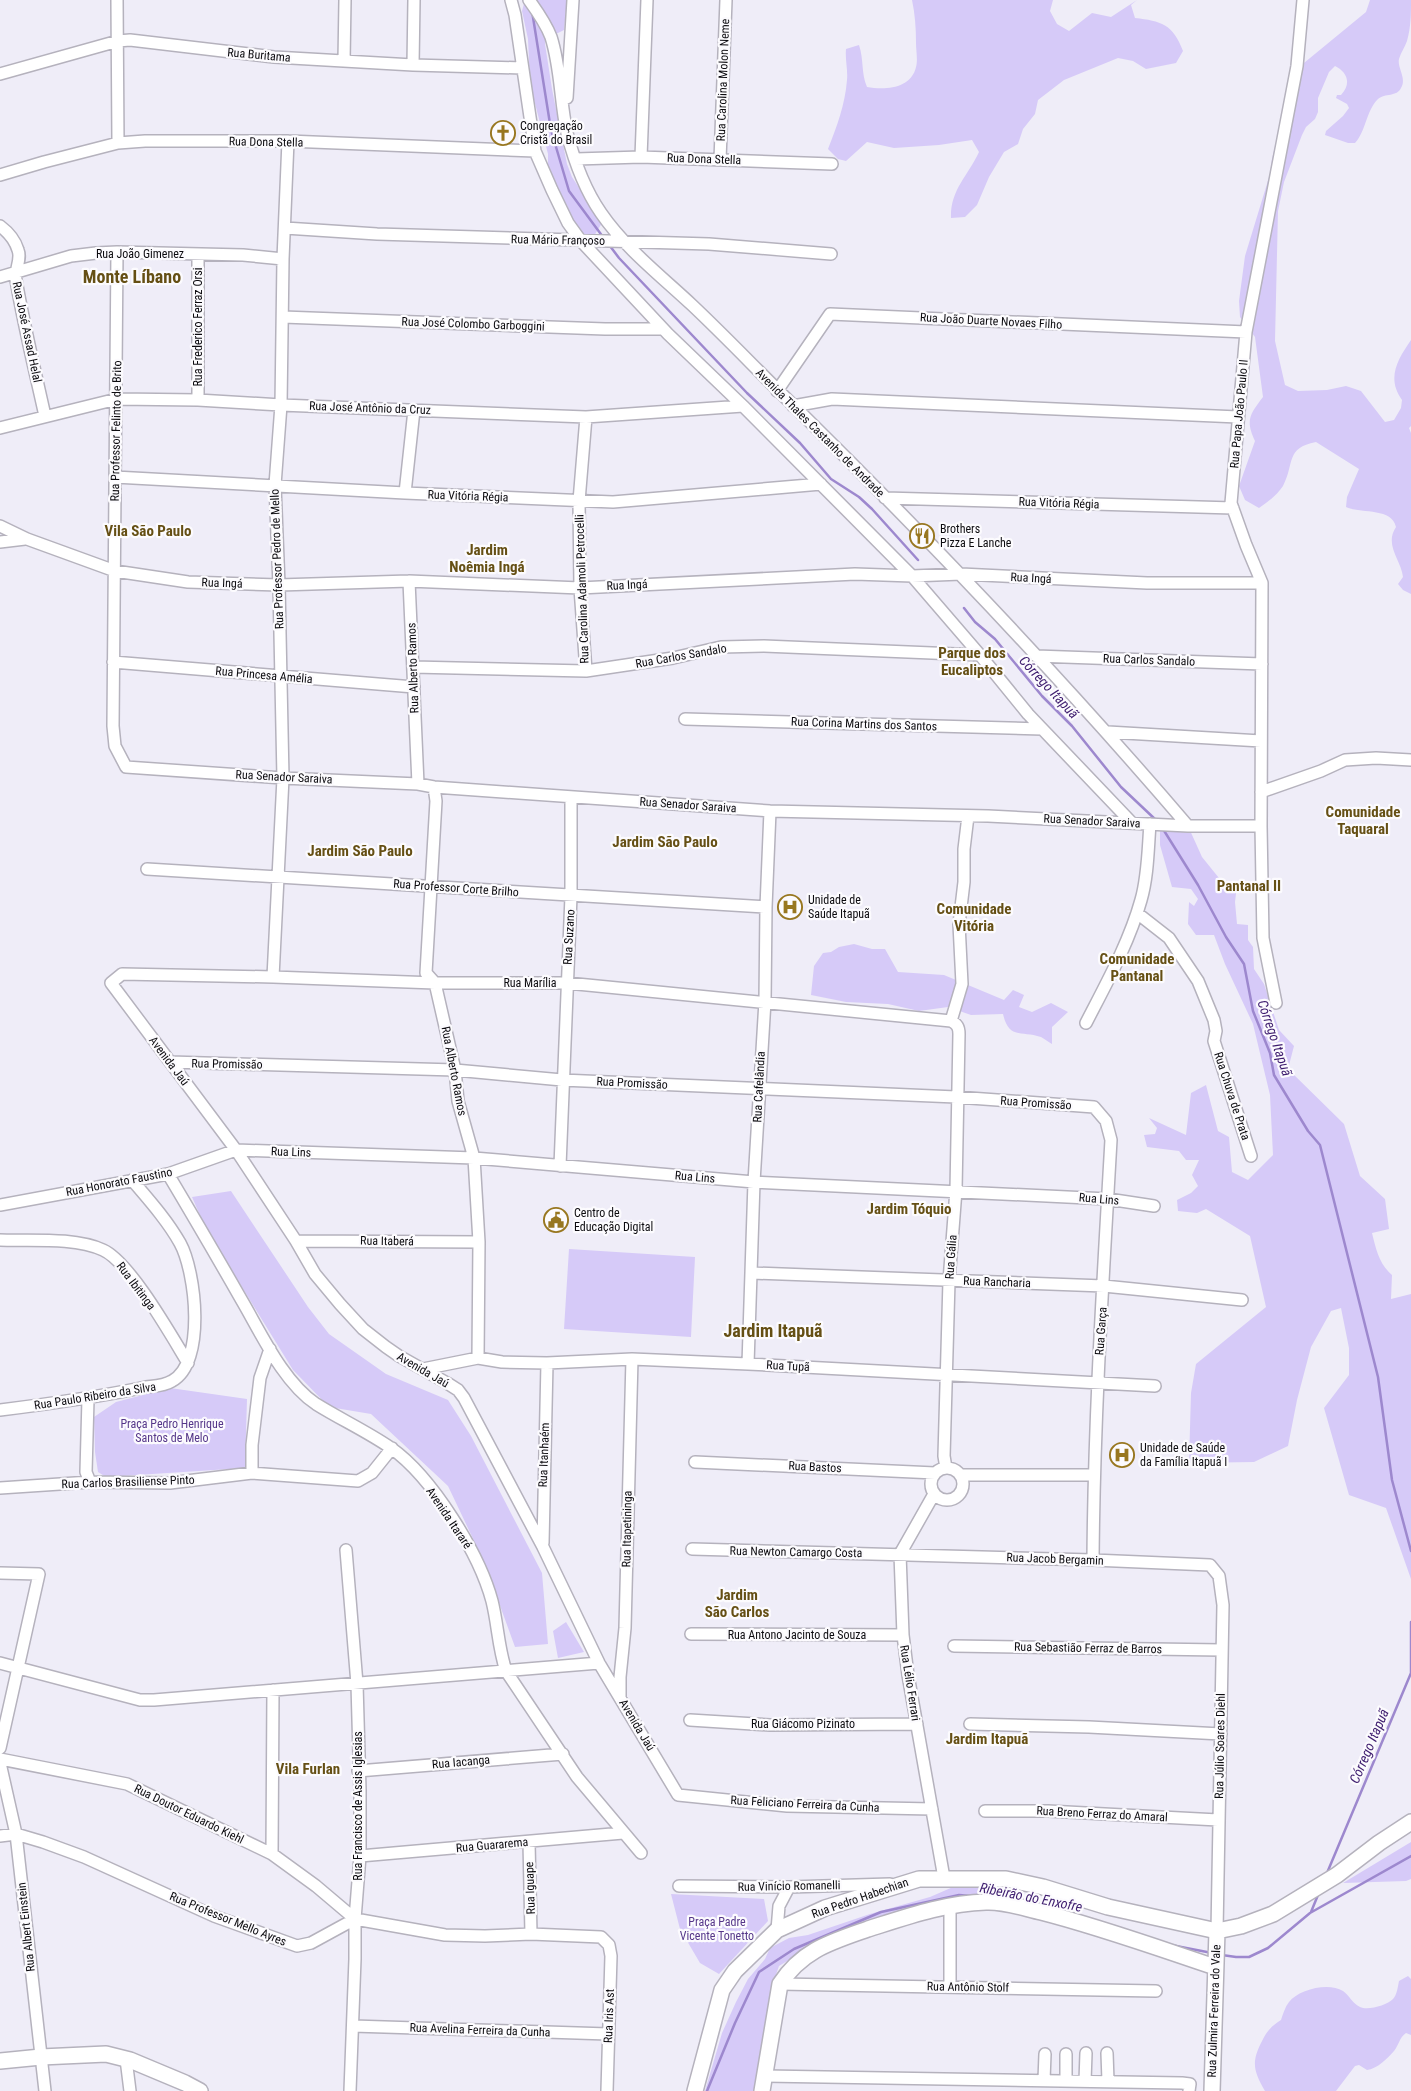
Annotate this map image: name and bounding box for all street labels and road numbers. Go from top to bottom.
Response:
street label: Rua Carolina Molon Neme [714,18,732,142]
street label: Rua Buritama [227,45,291,65]
street label: Rua Dona Stella [229,134,304,150]
street label: Rua Dona Stella [667,151,742,167]
street label: Rua Mário Françoso [511,232,605,248]
street label: Rua João Gimenez [96,247,184,261]
street label: Rua Frederico Ferraz Orsi [191,268,205,387]
street label: Rua José Assad Helal [9,280,45,384]
street label: Rua João Duarte Novaes Filho [920,310,1062,332]
street label: Rua José Colombo Garboggini [401,315,545,333]
street label: Rua Papa João Paulo II [1227,359,1251,469]
street label: Rua Professor Felinto de Brito [108,360,124,502]
street label: Avenida Thales Castanho de Andrade [753,366,887,500]
street label: Rua José Antônio da Cruz [309,399,431,417]
street label: Rua Vitória Régia [427,488,509,504]
street label: Rua Professor Pedro de Mello [268,489,286,629]
street label: Rua Vitória Régia [1018,495,1100,511]
street label: Rua Carolina Adamoli Petrocelli [572,514,592,664]
street label: Rua Ingá [1010,570,1052,586]
street label: Rua Ingá [201,575,243,591]
street label: Rua Ingá [606,577,648,593]
street label: Rua Alberto Ramos [404,622,422,714]
street label: Rua Carlos Sandalo [634,641,728,671]
street label: Rua Carlos Sandalo [1103,651,1195,669]
street label: Rua Princesa Amélia [215,664,313,686]
street label: Rua Corina Martins dos Santos [791,714,937,734]
street label: Rua Senador Saraiva [235,767,333,787]
street label: Rua Senador Saraiva [639,795,737,815]
street label: Rua Senador Saraiva [1043,811,1141,831]
street label: Rua Professor Corte Brilho [393,877,519,899]
street label: Rua Suzano [561,909,577,965]
street label: Rua Marília [503,976,557,990]
street label: Rua Alberto Ramos [438,1025,470,1117]
street label: Avenida Jaú [146,1034,192,1088]
street label: Rua Chuva de Prata [1211,1050,1253,1142]
street label: Rua Cafelândia [750,1051,768,1123]
street label: Rua Promissão [191,1056,263,1072]
street label: Rua Promissão [596,1074,668,1092]
street label: Rua Promissão [1000,1094,1072,1112]
street label: Rua Lins [271,1144,311,1160]
street label: Rua Honorato Faustino [65,1165,173,1199]
street label: Rua Lins [674,1168,716,1186]
street label: Rua Lins [1078,1190,1120,1208]
street label: Rua Itaberá [360,1234,414,1248]
street label: Rua Gália [942,1234,960,1280]
street label: Rua Ibitinga [114,1259,159,1313]
street label: Rua Rancharia [963,1274,1031,1290]
street label: Rua Garça [1092,1306,1110,1356]
street label: Avenida Jaú [395,1350,452,1391]
street label: Rua Tupã [766,1358,810,1374]
street label: Rua Paulo Ribeiro da Silva [33,1379,157,1413]
street label: Rua Itanhaém [536,1422,552,1488]
street label: Rua Bastos [788,1459,842,1475]
street label: Rua Carlos Brasiliense Pinto [61,1473,195,1491]
street label: Avenida Itararé [423,1485,475,1552]
street label: Rua Itapetininga [619,1490,635,1568]
street label: Rua Newton Camargo Costa [730,1544,863,1560]
street label: Rua Jacob Bergamin [1006,1550,1104,1568]
street label: Rua Antono Jacinto de Souza [728,1628,867,1642]
street label: Rua Sebastião Ferraz de Barros [1014,1640,1162,1656]
street label: Rua Lélio Ferrari [897,1644,923,1722]
street label: Rua Júlio Soares Diehl [1212,1693,1228,1799]
street label: Avenida Jaú [616,1697,658,1753]
street label: Rua Giácomo Pizinato [751,1717,855,1731]
street label: Rua Francisco de Assis Iglesias [351,1731,365,1881]
street label: Rua Iacanga [431,1752,491,1772]
street label: Rua Doutor Eduardo Kiehl [132,1781,246,1847]
street label: Rua Feliciano Ferreira da Cunha [730,1793,880,1815]
street label: Rua Breno Ferraz do Amaral [1036,1804,1168,1824]
street label: Rua Guararema [455,1835,529,1855]
street label: Rua Iguape [522,1861,538,1915]
street label: Rua Pedro Habechian [810,1875,910,1921]
street label: Rua Vinício Romanelli [738,1878,840,1894]
street label: Rua Albert Einstein [14,1881,38,1972]
street label: Rua Professor Mello Ayres [168,1889,288,1949]
street label: Rua Zulmira Ferreira do Vale [1205,1944,1223,2078]
street label: Rua Antônio Stolf [927,1979,1010,1995]
street label: Rua Iris Ast [601,1988,617,2043]
street label: Rua Avelina Ferreira da Cunha [409,2021,551,2039]

